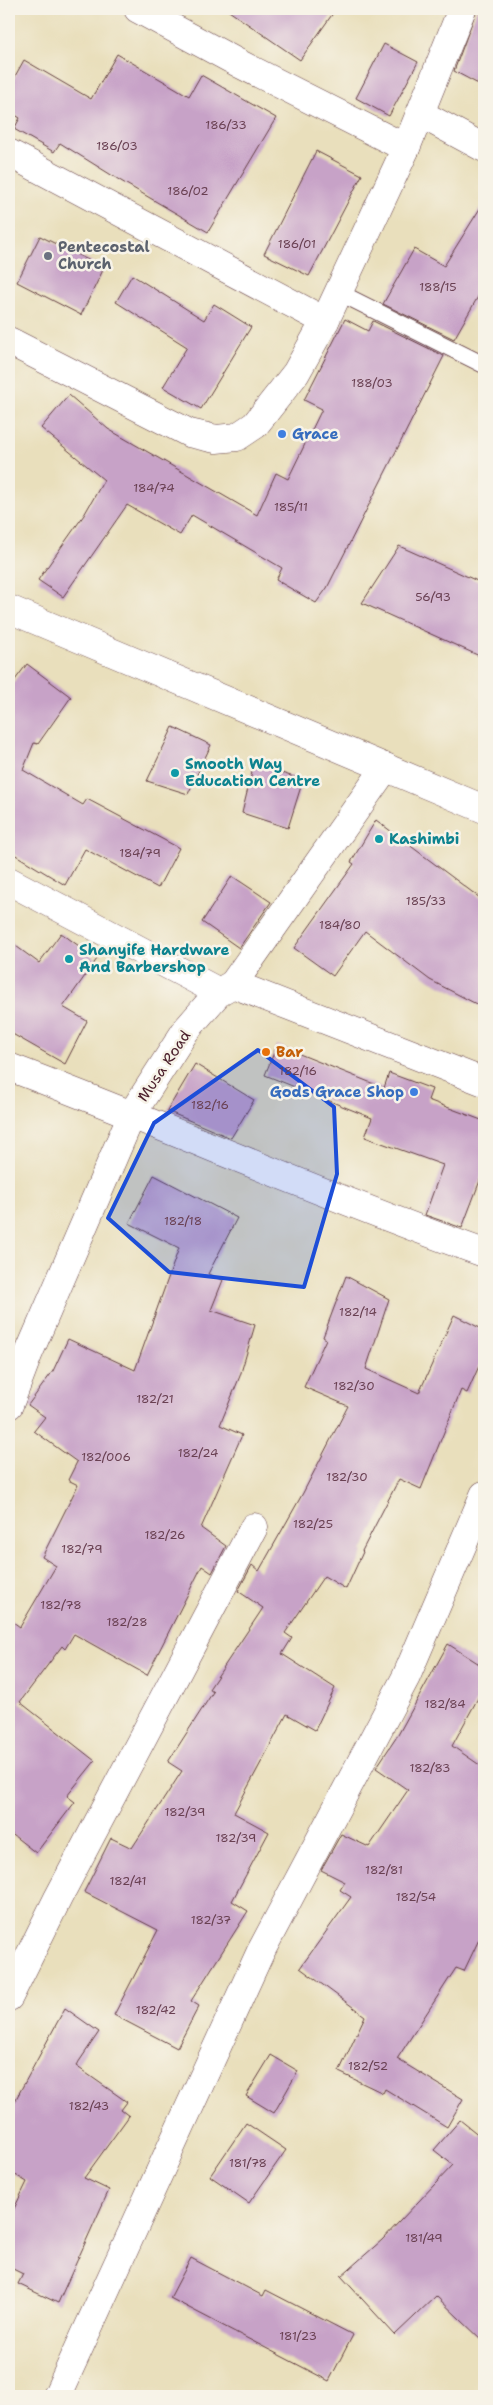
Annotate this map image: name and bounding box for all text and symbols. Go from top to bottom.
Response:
house number: 186/33 [205,117,247,133]
house number: 186/03 [96,138,138,154]
house number: 186/02 [167,183,209,199]
house number: 186/01 [278,236,316,252]
place label: Pentecostal Church [58,237,150,274]
marker: Pentecostal Church [42,250,54,262]
house number: 188/15 [419,279,457,295]
house number: 188/03 [351,375,393,391]
place label: Grace [292,424,338,444]
marker: Grace [276,428,288,440]
house number: 184/74 [133,480,175,496]
house number: 185/11 [274,499,308,515]
house number: 56/93 [415,589,451,605]
place label: Smooth Way Education Centre [185,754,320,791]
marker: Smooth Way Education Centre [169,767,181,779]
place label: Kashimbi [389,829,459,849]
marker: Kashimbi [373,833,385,845]
house number: 184/79 [119,845,161,861]
house number: 185/33 [406,893,446,909]
house number: 184/80 [319,917,361,933]
place label: Shanyife Hardware And Barbershop [79,940,229,977]
marker: Shanyife Hardware And Barbershop [63,953,75,965]
street label: Musa Road [133,1026,196,1106]
place label: Bar [276,1042,303,1062]
marker: Bar [260,1046,272,1058]
house number: 182/16 [279,1063,317,1079]
place label: Gods Grace Shop [270,1082,404,1102]
marker: Gods Grace Shop [408,1086,420,1098]
house number: 182/16 [191,1097,229,1113]
house number: 182/18 [164,1213,202,1229]
house number: 182/14 [339,1304,377,1320]
house number: 182/30 [333,1378,375,1394]
house number: 182/21 [136,1391,174,1407]
house number: 182/24 [178,1445,218,1461]
house number: 182/006 [81,1449,131,1465]
house number: 182/30 [326,1469,368,1485]
house number: 182/25 [293,1516,333,1532]
house number: 182/26 [145,1527,185,1543]
house number: 182/79 [61,1541,103,1557]
house number: 182/78 [40,1597,82,1613]
house number: 182/28 [106,1614,148,1630]
house number: 182/84 [424,1696,466,1712]
house number: 182/83 [409,1760,451,1776]
house number: 182/39 [165,1804,205,1820]
house number: 182/39 [216,1830,256,1846]
house number: 182/81 [365,1862,403,1878]
house number: 182/41 [109,1873,147,1889]
house number: 182/54 [396,1889,436,1905]
house number: 182/37 [191,1912,231,1928]
house number: 182/42 [136,2002,176,2018]
house number: 182/52 [348,2058,388,2074]
house number: 182/43 [69,2098,109,2114]
house number: 181/78 [229,2155,267,2171]
house number: 181/49 [405,2230,443,2246]
house number: 181/23 [279,2328,317,2344]

